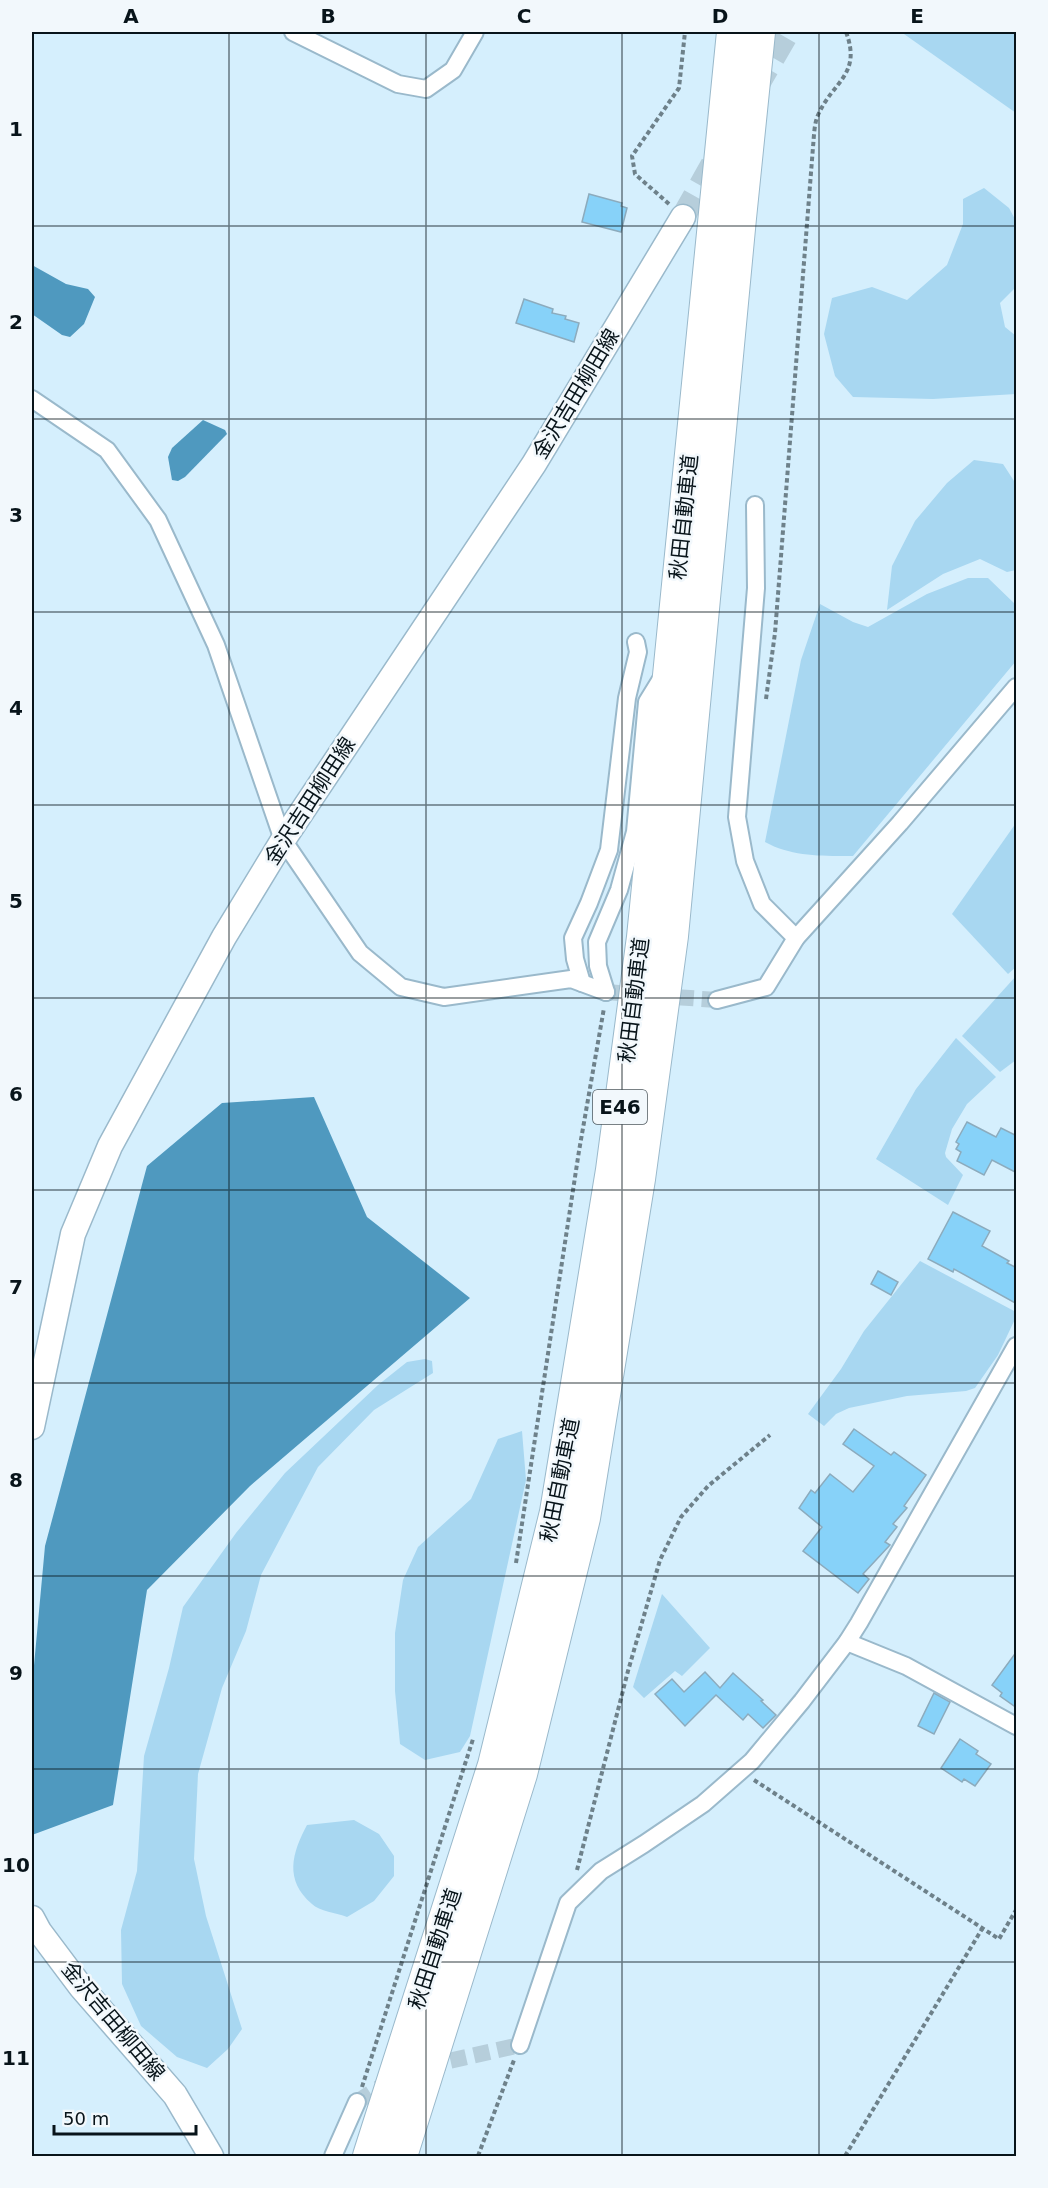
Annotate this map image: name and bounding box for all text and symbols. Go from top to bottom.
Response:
text: A [123,4,139,28]
text: B [320,4,336,28]
text: C [517,4,531,28]
text: D [712,4,728,28]
text: E [910,4,924,28]
text: 1 [9,117,23,141]
text: 2 [9,310,23,334]
street label: 金沢吉田柳田線 [528,325,624,463]
street label: 秋田自動車道 [665,453,703,581]
text: 3 [9,503,23,527]
text: 4 [9,696,23,720]
street label: 金沢吉田柳田線 [260,733,360,869]
text: 5 [9,889,23,913]
street label: 秋田自動車道 [614,936,654,1064]
text: 6 [9,1082,23,1106]
road number: E46 [593,1090,647,1124]
text: 7 [9,1275,23,1299]
street label: 秋田自動車道 [536,1416,584,1544]
text: 8 [9,1468,23,1492]
text: 9 [9,1661,23,1685]
text: 10 [2,1853,30,1877]
street label: 秋田自動車道 [404,1885,466,2013]
street label: 金沢吉田柳田線 [57,1957,169,2085]
text: 11 [2,2046,30,2070]
scale bar [54,2098,196,2136]
text: 50 m [63,2108,109,2129]

